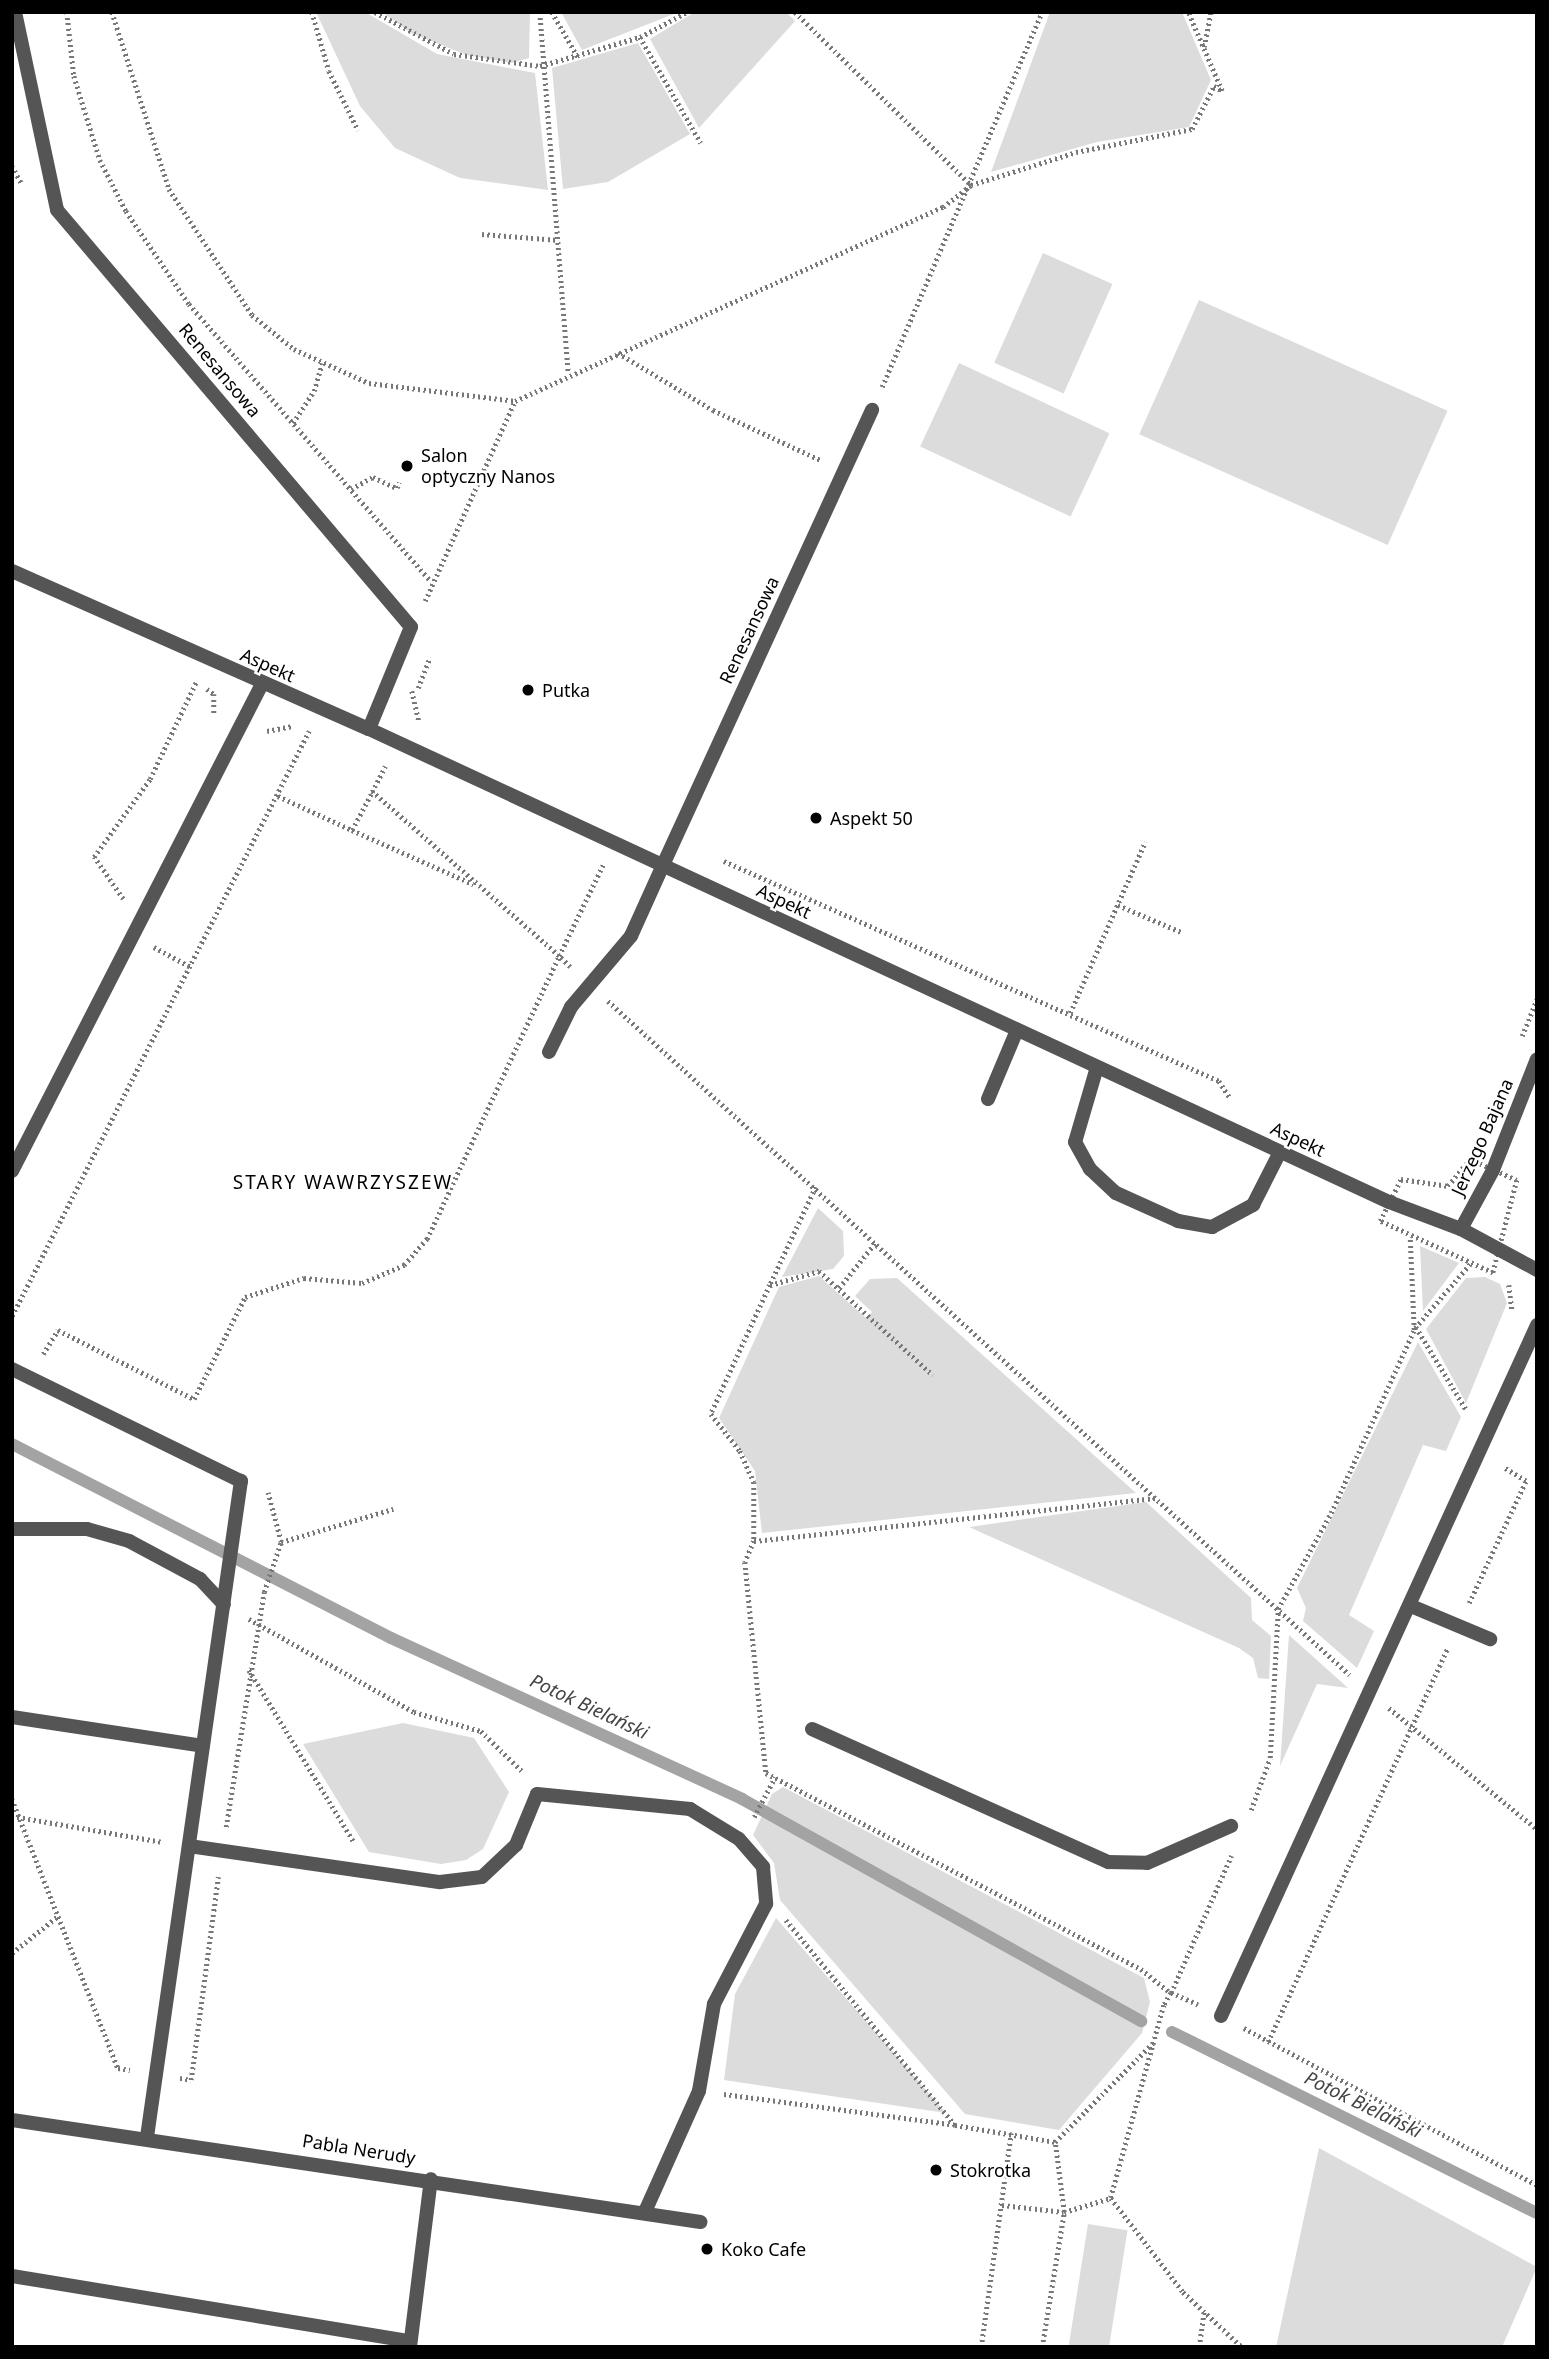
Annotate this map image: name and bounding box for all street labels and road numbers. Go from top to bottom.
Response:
street label: Renesansowa [174,319,266,421]
street label: Renesansowa [715,573,783,687]
street label: Aspekt [237,643,299,687]
street label: Aspekt [753,879,815,923]
street label: Jerzego Bajana [1447,1075,1517,1199]
street label: Aspekt [1267,1117,1329,1161]
street label: Pabla Nerudy [301,2129,417,2169]

